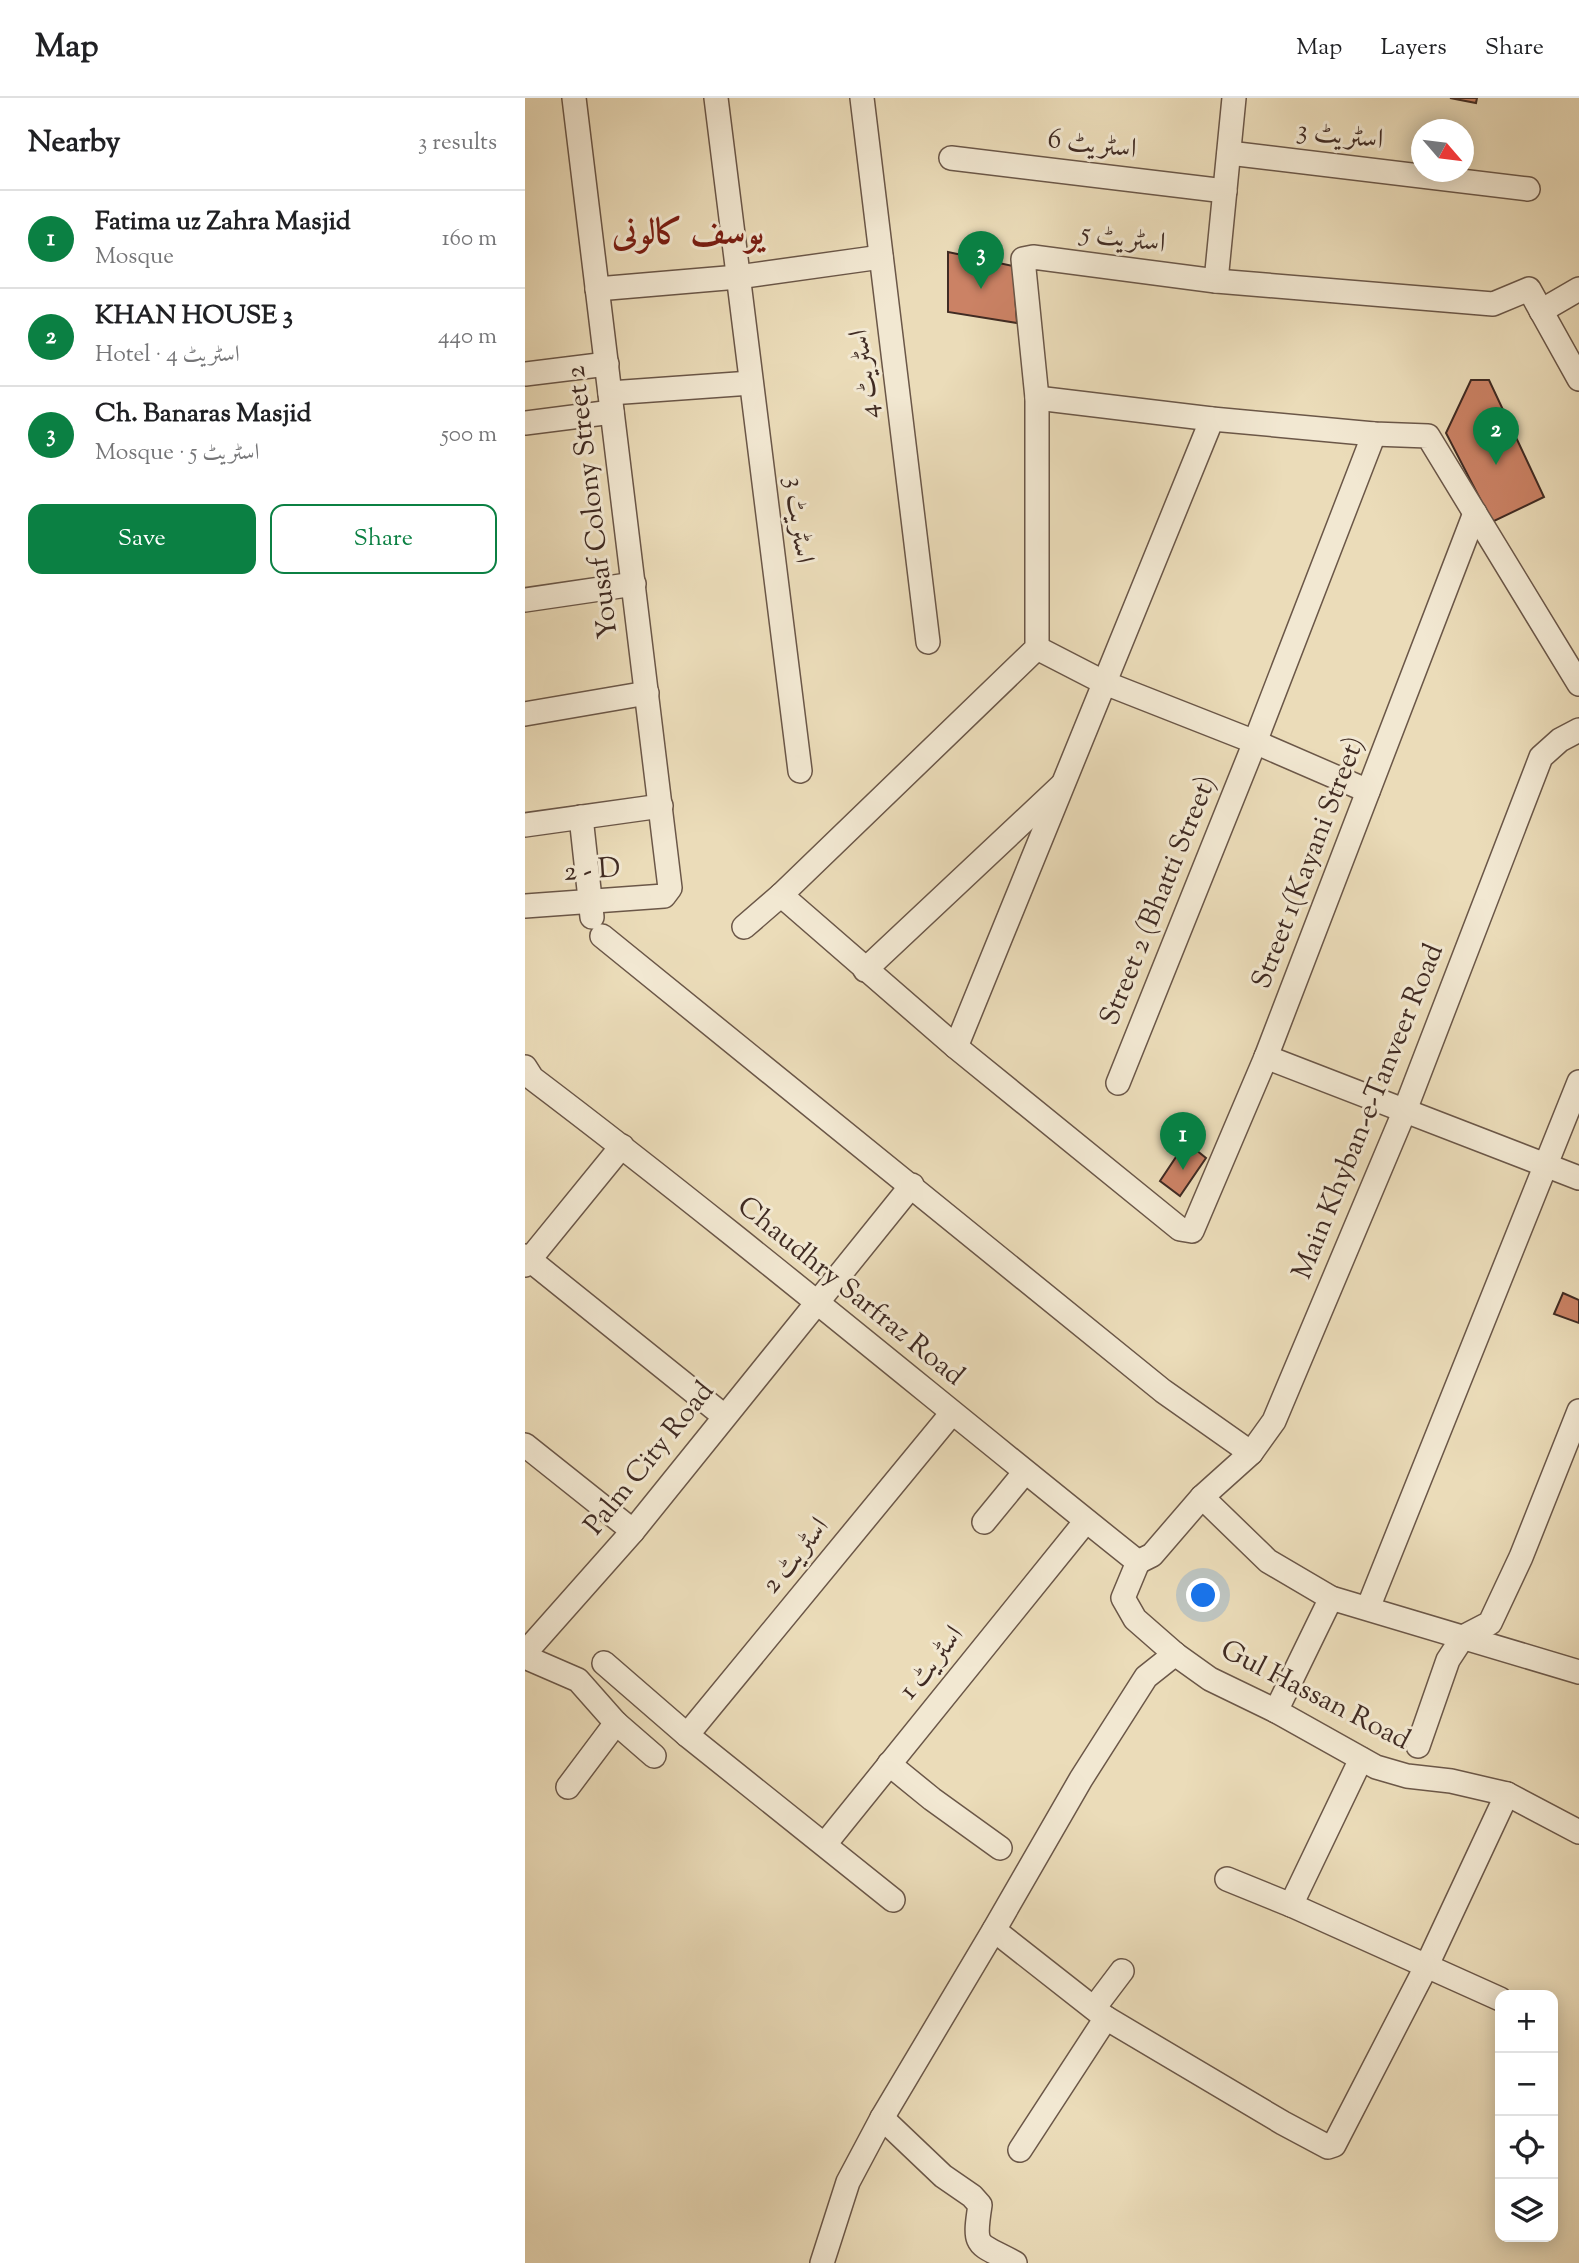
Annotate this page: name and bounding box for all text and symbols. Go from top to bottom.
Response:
text: Map [35,24,99,72]
text: Map [1296,31,1342,65]
text: Layers [1380,31,1447,65]
text: Share [1485,31,1544,65]
street label: اسٹریٹ 3 [1294,111,1386,161]
north arrow [1411,119,1474,182]
street label: اسٹریٹ 6 [1045,120,1139,170]
text: Nearby [28,122,120,165]
text: 3 results [418,127,497,160]
text: Fatima uz Zahra Masjid [95,204,351,241]
district label: یوسف کالونی [611,209,766,260]
street label: اسٹریٹ 5 [1076,213,1168,265]
text: 1 [47,223,55,256]
text: 160 m [442,223,497,256]
pin: 3 [958,231,1004,289]
text: Mosque [95,241,174,274]
text: KHAN HOUSE 3 [95,298,293,335]
text: 2 [46,321,56,354]
text: 440 m [438,321,497,354]
street label: اسٹریٹ 4 [840,327,890,421]
text: Hotel · اسٹریٹ 4 [95,339,240,372]
street label: Yousaf Colony Street 2 [556,363,630,641]
text: Ch. Banaras Masjid [95,396,312,433]
pin: 2 [1473,407,1519,465]
text: 3 [46,419,56,452]
text: 500 m [441,419,497,452]
text: Mosque · اسٹریٹ 5 [95,437,260,470]
street label: اسٹریٹ 3 [773,474,823,566]
button: Save [28,504,256,574]
button: Share [270,504,497,574]
street label: Street 1(Kayani Street) [1242,731,1376,995]
street label: Street 2 (Bhatti Street) [1091,770,1227,1032]
street label: 2 - D [562,849,622,893]
street label: Main Khyban-e-Tanveer Road [1283,938,1455,1286]
pin: 1 [1160,1112,1206,1170]
street label: Chaudhry Sarfraz Road [728,1188,972,1396]
street label: Palm City Road [575,1373,725,1545]
street label: اسٹریٹ 2 [753,1509,839,1603]
your location [1186,1578,1220,1612]
street label: اسٹریٹ 1 [890,1617,974,1709]
street label: Gul Hassan Road [1213,1631,1417,1761]
map controls [1495,1990,1558,2242]
button: + [1495,1990,1558,2053]
button: − [1495,2053,1558,2116]
button: locate [1495,2116,1558,2179]
button: layers [1495,2179,1558,2242]

